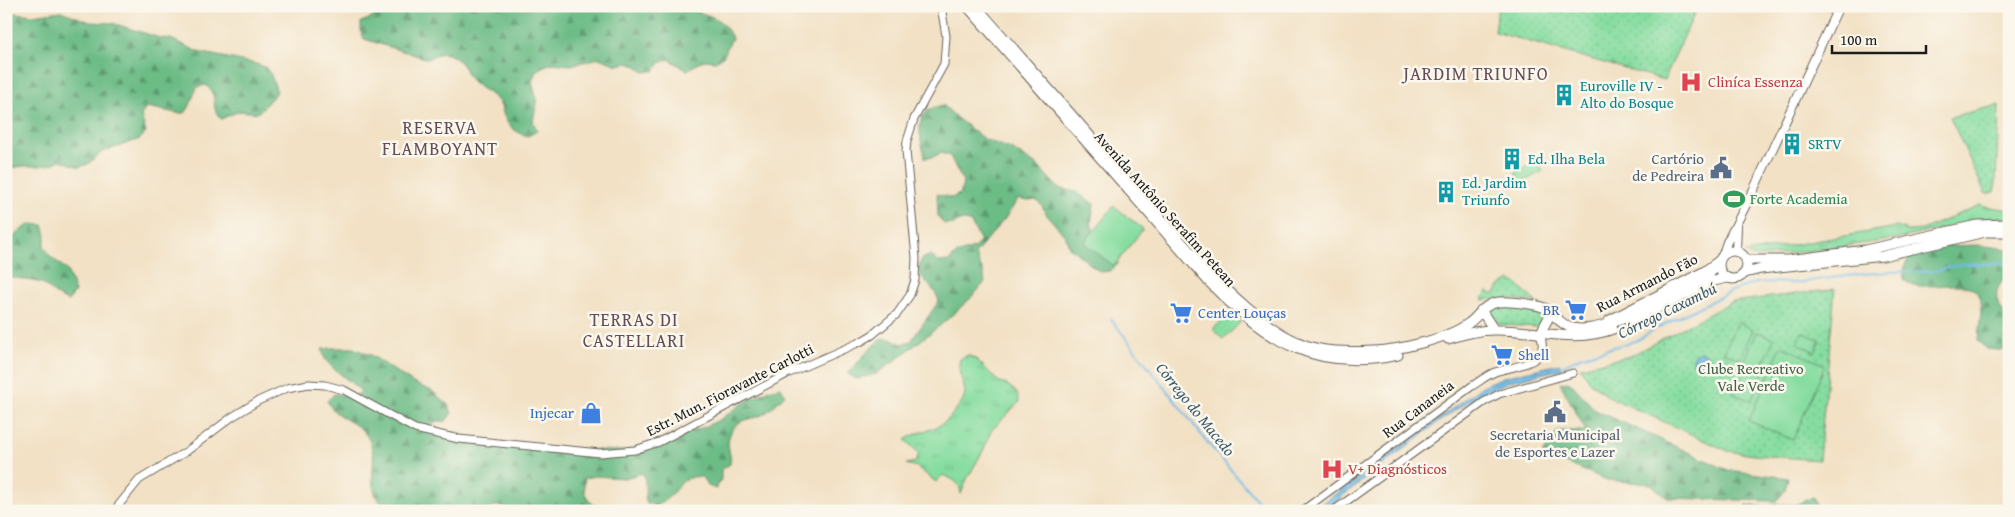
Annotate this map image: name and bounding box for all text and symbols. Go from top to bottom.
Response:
scale bar [1832,22,1926,54]
text: 100 m [1840,29,1878,50]
district label: JARDIM TRIUNFO [1401,60,1549,87]
hospital icon: Cliníca Essenza [1678,69,1704,95]
place label: Cliníca Essenza [1708,71,1803,92]
place label: Euroville IV - Alto do Bosque [1580,75,1674,113]
building icon: Euroville IV - Alto do Bosque [1551,82,1577,108]
district label: RESERVA FLAMBOYANT [382,114,498,162]
street label: Avenida Antônio Serafim Petean [1090,126,1241,291]
building icon: SRTV [1779,131,1805,157]
place label: SRTV [1808,133,1842,154]
building icon: Ed. Ilha Bela [1499,146,1525,172]
place label: Ed. Ilha Bela [1528,148,1605,169]
place label: Cartório de Pedreira [1632,148,1704,186]
public building icon: Cartório de Pedreira [1708,155,1734,181]
place label: Ed. Jardim Triunfo [1462,172,1528,210]
building icon: Ed. Jardim Triunfo [1433,179,1459,205]
sports icon: Forte Academia [1721,186,1747,212]
place label: Forte Academia [1750,188,1848,209]
street label: Rua Armando Fão [1592,248,1701,317]
water label: Córrego Caxambú [1613,276,1721,344]
supermarket icon: BR [1563,297,1589,323]
place label: BR [1543,299,1560,320]
supermarket icon: Center Louças [1168,300,1194,326]
place label: Center Louças [1198,302,1286,323]
district label: TERRAS DI CASTELLARI [583,306,685,354]
street label: Estr. Mun. Fioravante Carlotti [643,338,817,441]
supermarket icon: Shell [1489,342,1515,368]
place label: Shell [1518,344,1549,365]
water label: Córrego do Macedo [1151,357,1241,461]
park label: Clube Recreativo Vale Verde [1698,358,1804,396]
street label: Rua Cananeia [1378,375,1458,442]
public building icon: Secretaria Municipal de Esportes e Lazer [1542,399,1568,425]
shop icon: Injecar [578,400,604,426]
place label: Injecar [530,402,574,423]
place label: Secretaria Municipal de Esportes e Lazer [1490,424,1620,462]
hospital icon: V+ Diagnósticos [1319,456,1345,482]
place label: V+ Diagnósticos [1348,458,1447,479]

